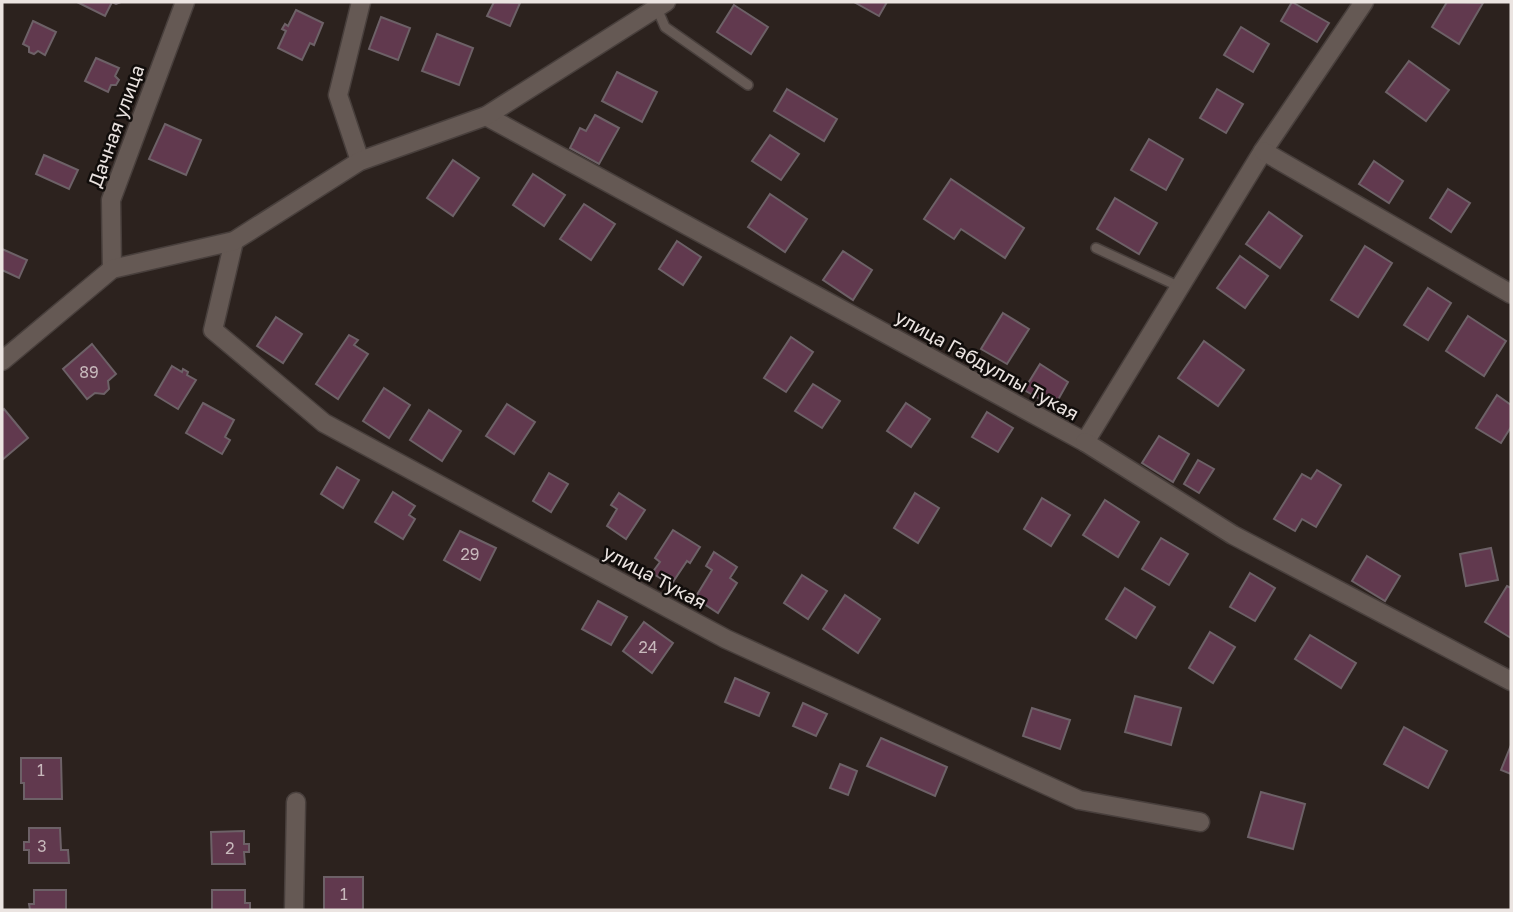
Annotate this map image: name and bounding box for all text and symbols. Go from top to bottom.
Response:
street label: Дачная улица [83,61,148,190]
street label: улица Габдуллы Тукая [891,304,1083,425]
house number: 89 [79,362,99,382]
street label: улица Тукая [600,540,711,613]
house number: 29 [461,544,479,564]
house number: 24 [638,637,658,657]
house number: 1 [37,760,45,780]
house number: 3 [37,836,47,856]
house number: 2 [225,838,235,858]
house number: 1 [340,884,348,904]

